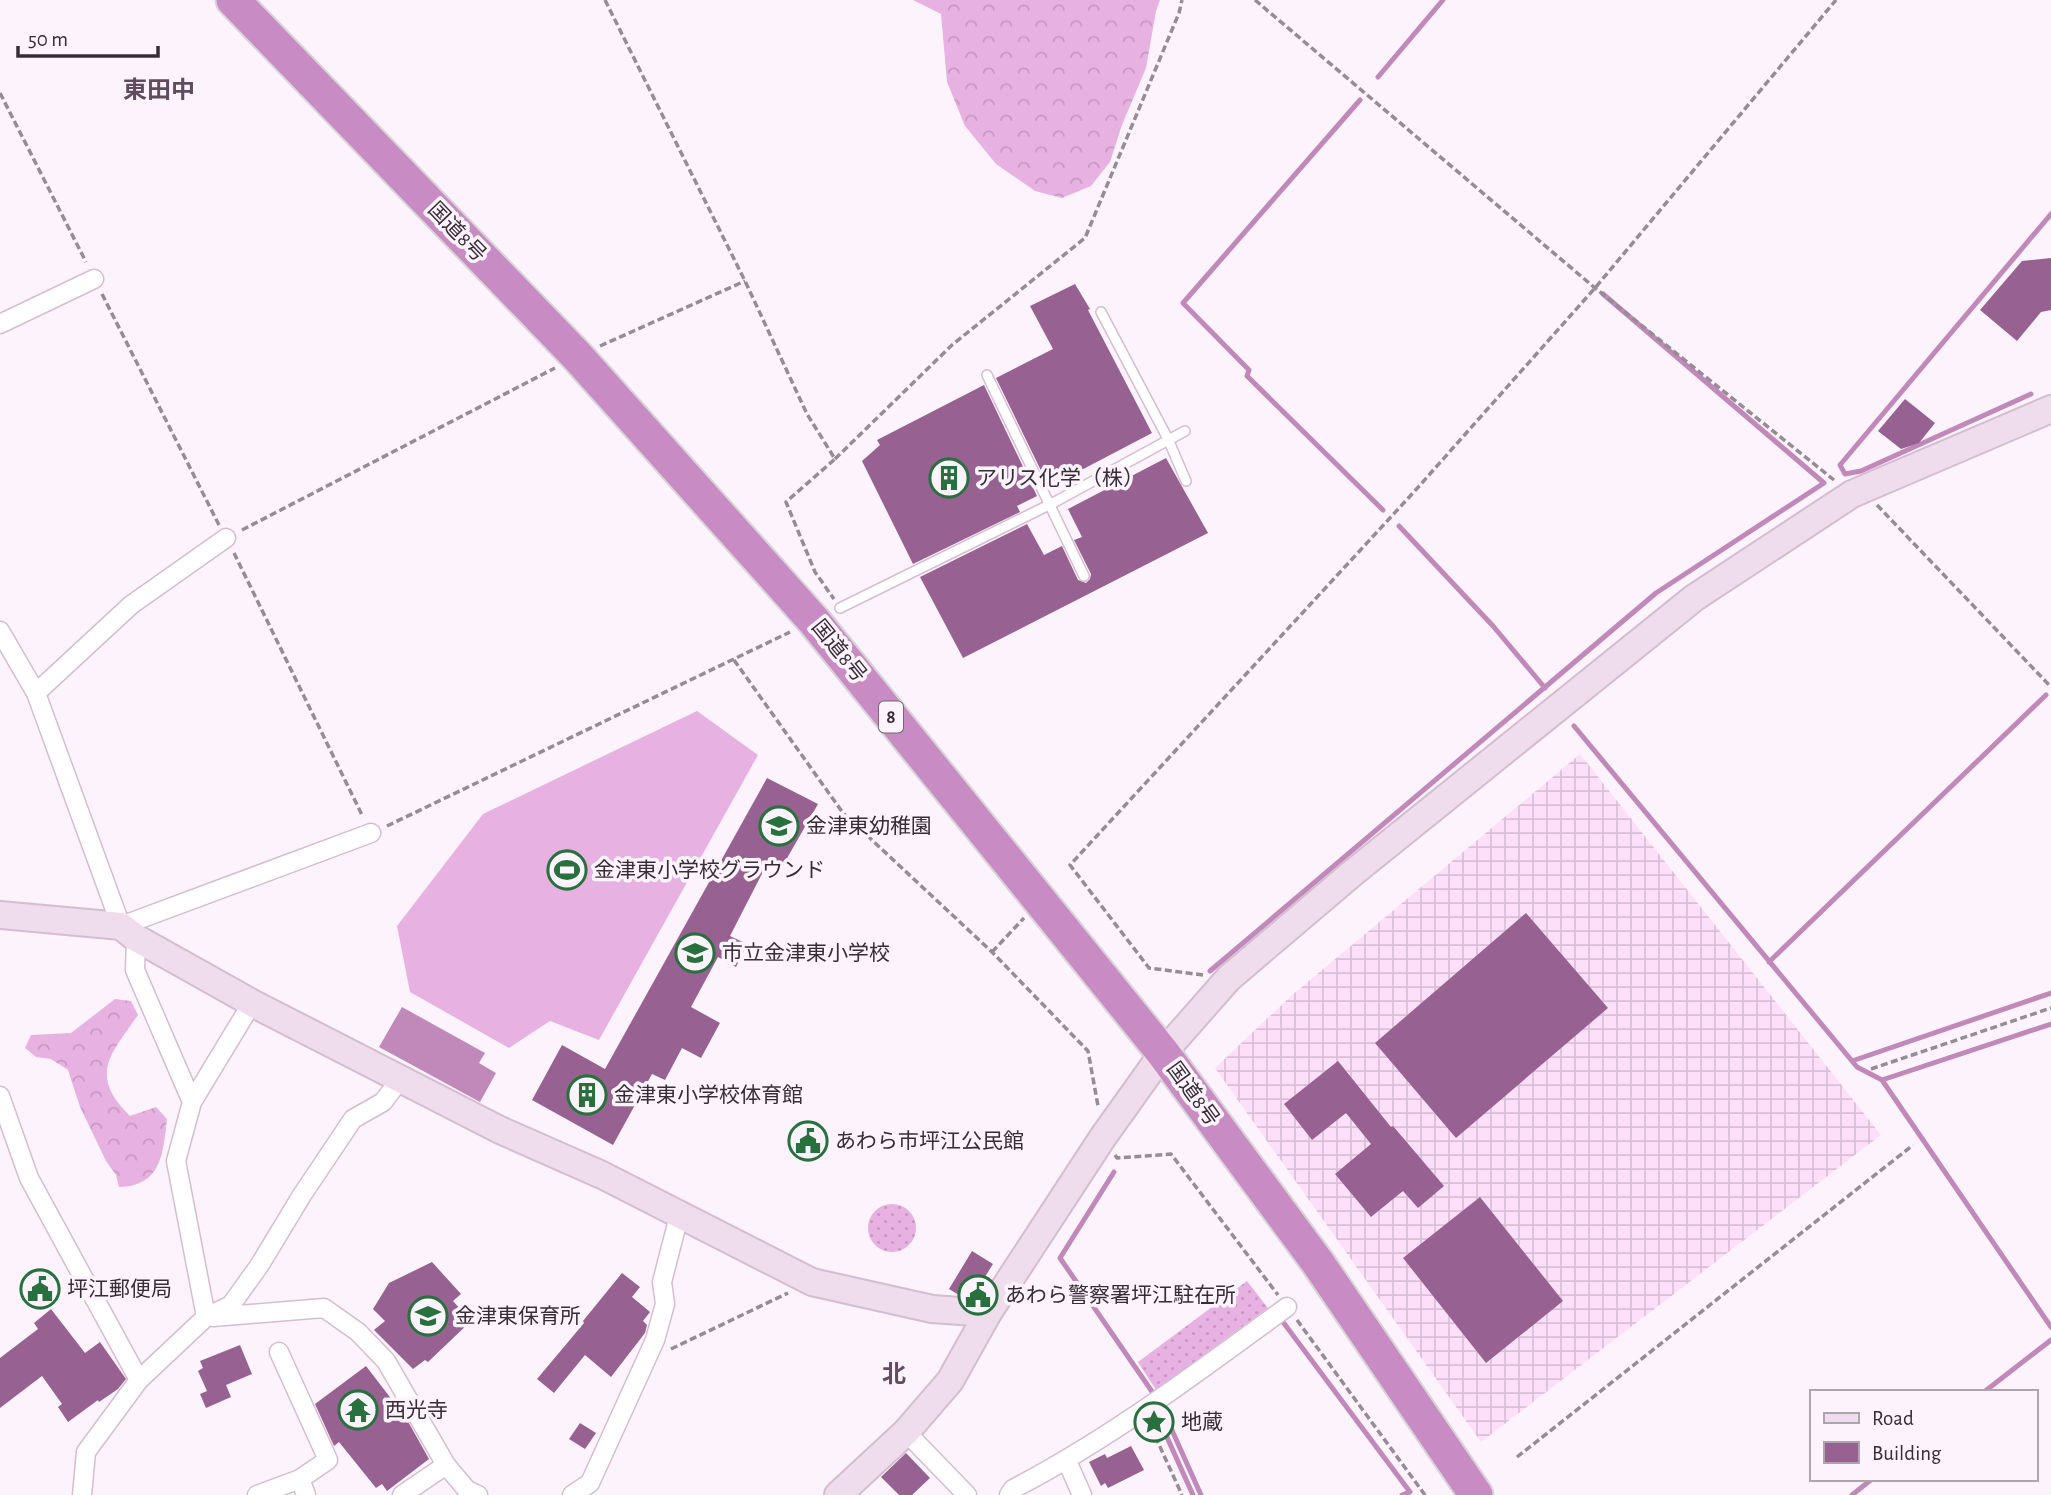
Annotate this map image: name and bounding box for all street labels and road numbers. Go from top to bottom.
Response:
street label: 国道8号 [424,198,491,266]
street label: 国道8号 [808,615,871,686]
road number: 8 [879,702,903,732]
street label: 国道8号 [1163,1058,1224,1130]

